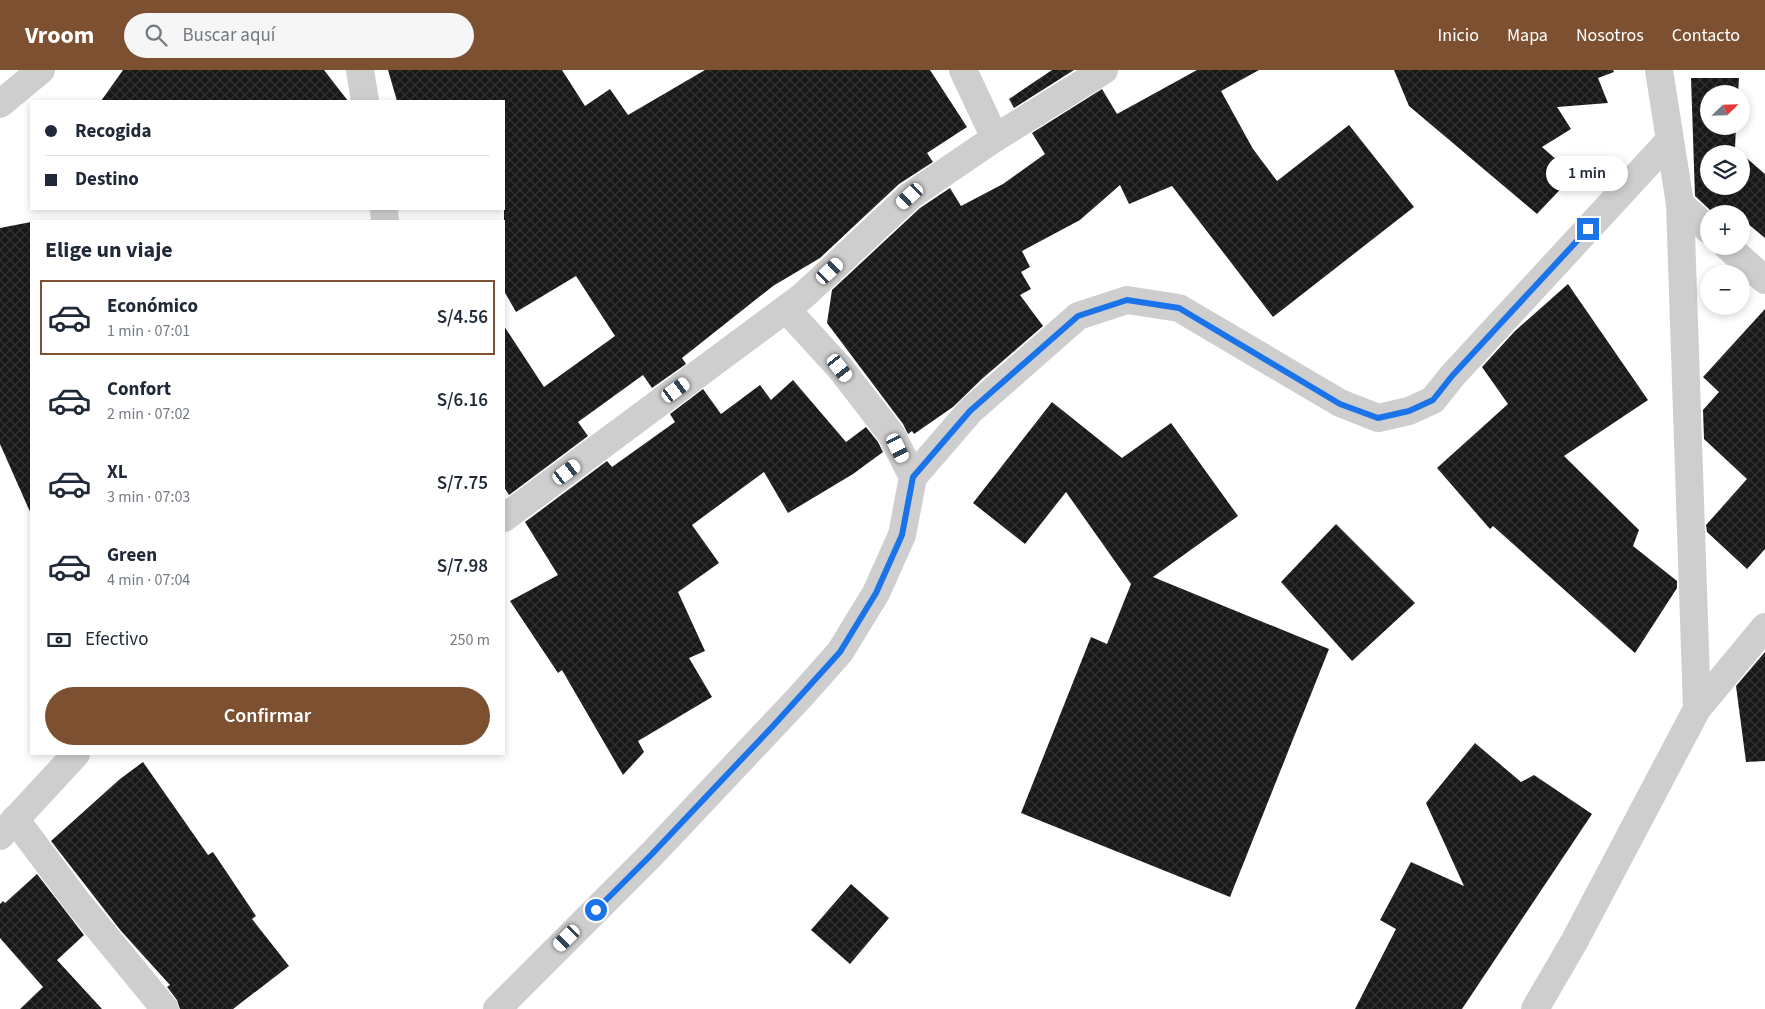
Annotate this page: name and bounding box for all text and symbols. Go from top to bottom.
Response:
search box [124,13,474,58]
text: Vroom [25,18,94,53]
icon: search [142,21,170,49]
text: Buscar aquí [182,22,275,49]
text: Inicio [1438,23,1479,48]
text: Mapa [1507,23,1548,48]
text: Nosotros [1576,23,1644,48]
text: Contacto [1672,23,1740,48]
north arrow [1700,85,1750,135]
map controls [1700,85,1750,315]
text: Recogida [75,118,152,145]
button: layers [1700,145,1750,195]
callout: 1 min [1547,156,1629,192]
text: 1 min [1568,162,1606,184]
text: Destino [75,166,139,193]
car [893,180,926,212]
button: + [1700,205,1750,255]
route end [1577,218,1599,240]
text: Elige un viaje [45,234,173,266]
car [813,255,846,287]
button: − [1700,265,1750,315]
text: Económico [107,293,198,320]
icon: car [47,295,92,340]
text: S/4.56 [437,304,488,331]
text: 1 min · 07:01 [107,320,190,342]
car [824,352,855,384]
car [659,375,692,405]
text: Confort [107,376,171,403]
icon: car [47,378,92,423]
text: S/6.16 [437,387,488,414]
text: 2 min · 07:02 [107,403,190,425]
car [884,431,911,465]
car [550,457,583,487]
text: XL [107,459,128,486]
icon: car [47,461,92,506]
text: S/7.75 [437,470,488,497]
text: 3 min · 07:03 [107,486,190,508]
text: Green [107,542,157,569]
icon: car [47,544,92,589]
text: S/7.98 [437,553,488,580]
text: 4 min · 07:04 [107,569,190,591]
icon: cash [45,626,73,654]
text: Efectivo [85,626,148,653]
text: 250 m [450,629,490,651]
button: Confirmar [45,687,490,745]
route start [585,899,607,921]
car [551,922,582,954]

